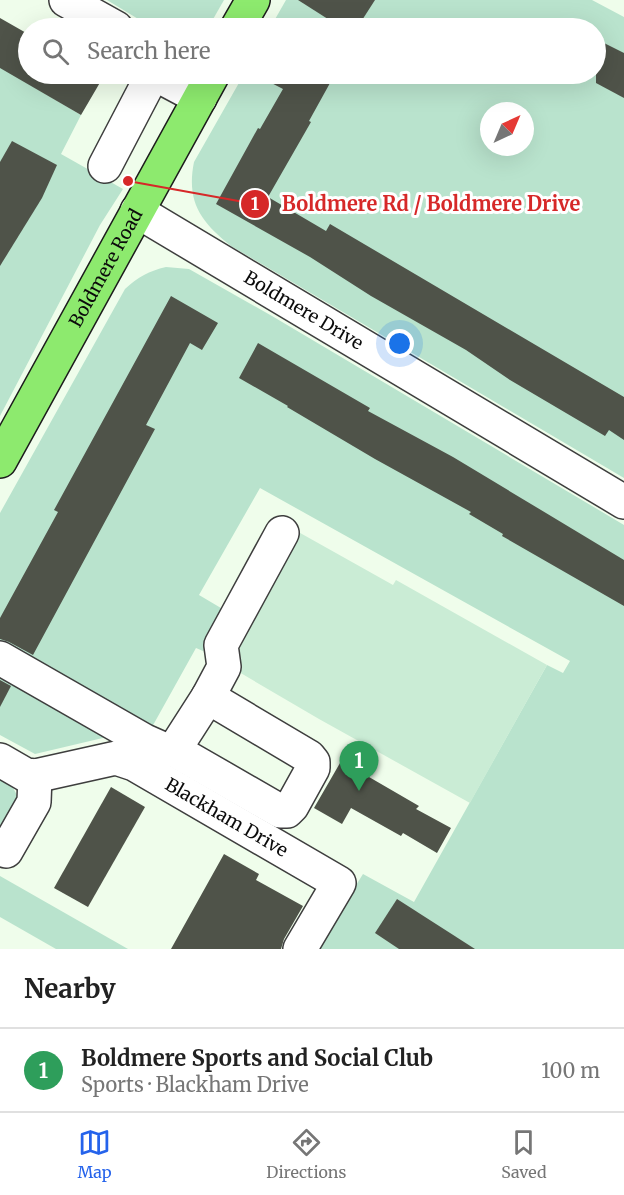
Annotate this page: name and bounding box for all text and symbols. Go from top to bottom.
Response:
search box [18,18,606,84]
icon: search [39,35,72,68]
text: Search here [87,37,210,65]
north arrow [480,102,534,156]
callout: Boldmere Rd / Boldmere Drive [240,185,592,223]
text: Boldmere Rd / Boldmere Drive [282,191,580,216]
text: 1 [251,192,259,215]
street label: Boldmere Road [64,205,148,331]
street label: Boldmere Drive [240,266,368,355]
your location [385,329,414,358]
pin: 1 [340,742,378,791]
street label: Blackham Drive [161,773,292,862]
text: Nearby [24,972,116,1005]
text: Boldmere Sports and Social Club [81,1044,433,1072]
text: 1 [39,1058,48,1083]
text: 100 m [541,1058,600,1083]
text: Sports · Blackham Drive [81,1072,309,1097]
tab: Map [77,1126,112,1182]
tab: Directions [266,1126,346,1182]
tab: Saved [501,1126,547,1182]

